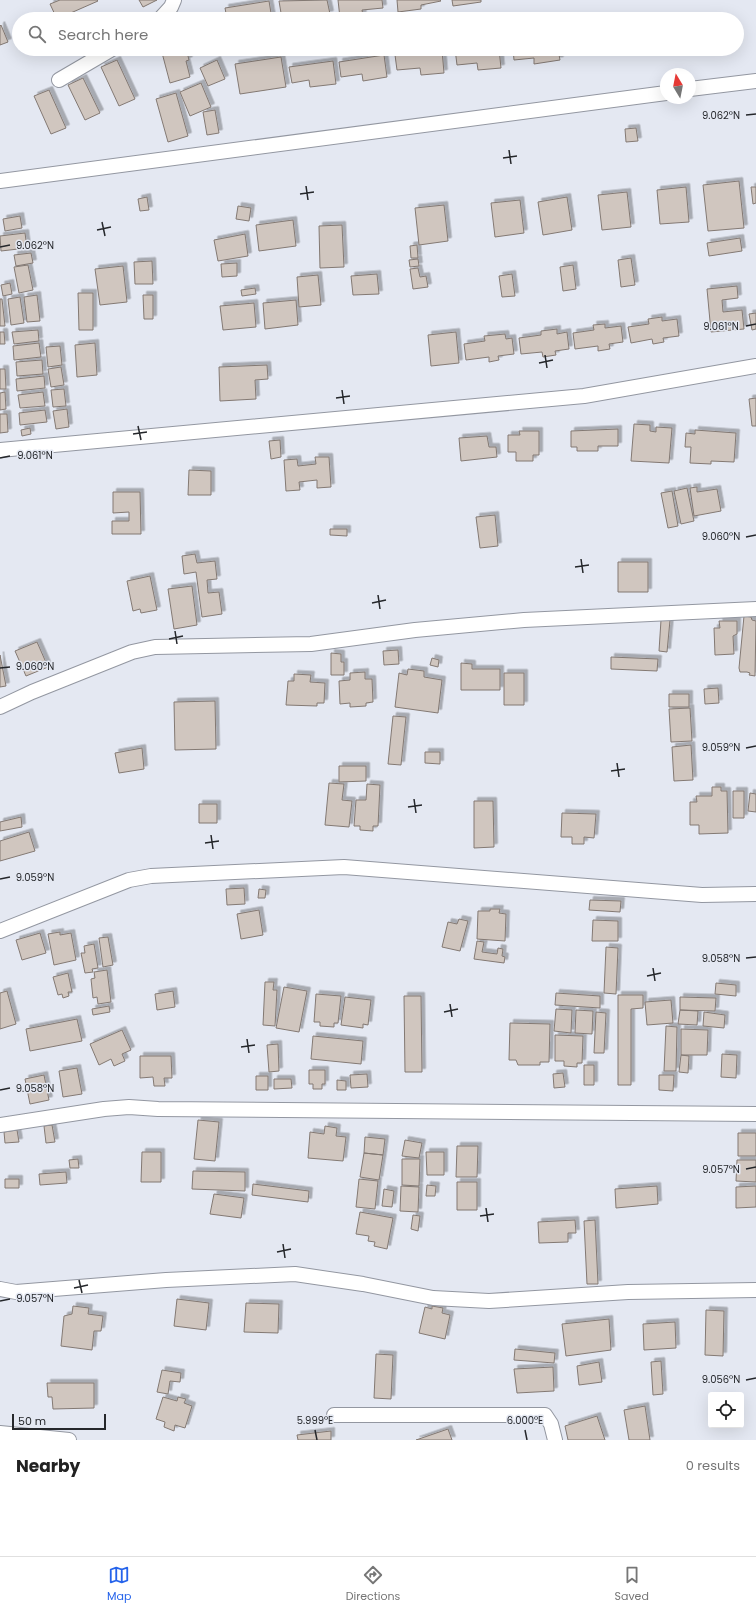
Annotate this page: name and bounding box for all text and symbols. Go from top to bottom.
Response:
search box [12,12,744,56]
icon: search [26,23,48,45]
text: Search here [58,24,148,45]
north arrow [660,68,696,104]
text: 9.062°N [702,108,740,123]
text: 9.062°N [16,238,54,253]
text: 9.061°N [703,319,739,334]
text: 9.061°N [17,448,53,463]
text: 9.060°N [702,529,740,544]
text: 9.060°N [16,659,54,674]
text: 9.059°N [702,740,740,755]
text: 9.059°N [16,870,54,885]
text: 9.058°N [702,951,740,966]
text: 9.058°N [16,1081,54,1096]
text: 9.057°N [702,1162,740,1177]
text: 9.057°N [16,1291,54,1306]
text: 9.056°N [702,1372,740,1387]
map controls [708,1392,744,1428]
button: locate [708,1392,744,1428]
scale bar [12,1412,106,1431]
text: 50 m [18,1413,46,1429]
text: 5.999°E [297,1413,333,1428]
text: 6.000°E [507,1413,543,1428]
text: Nearby [16,1454,80,1478]
text: 0 results [686,1456,740,1475]
tab: Map [107,1564,131,1605]
tab: Directions [346,1564,400,1605]
tab: Saved [615,1564,649,1605]

